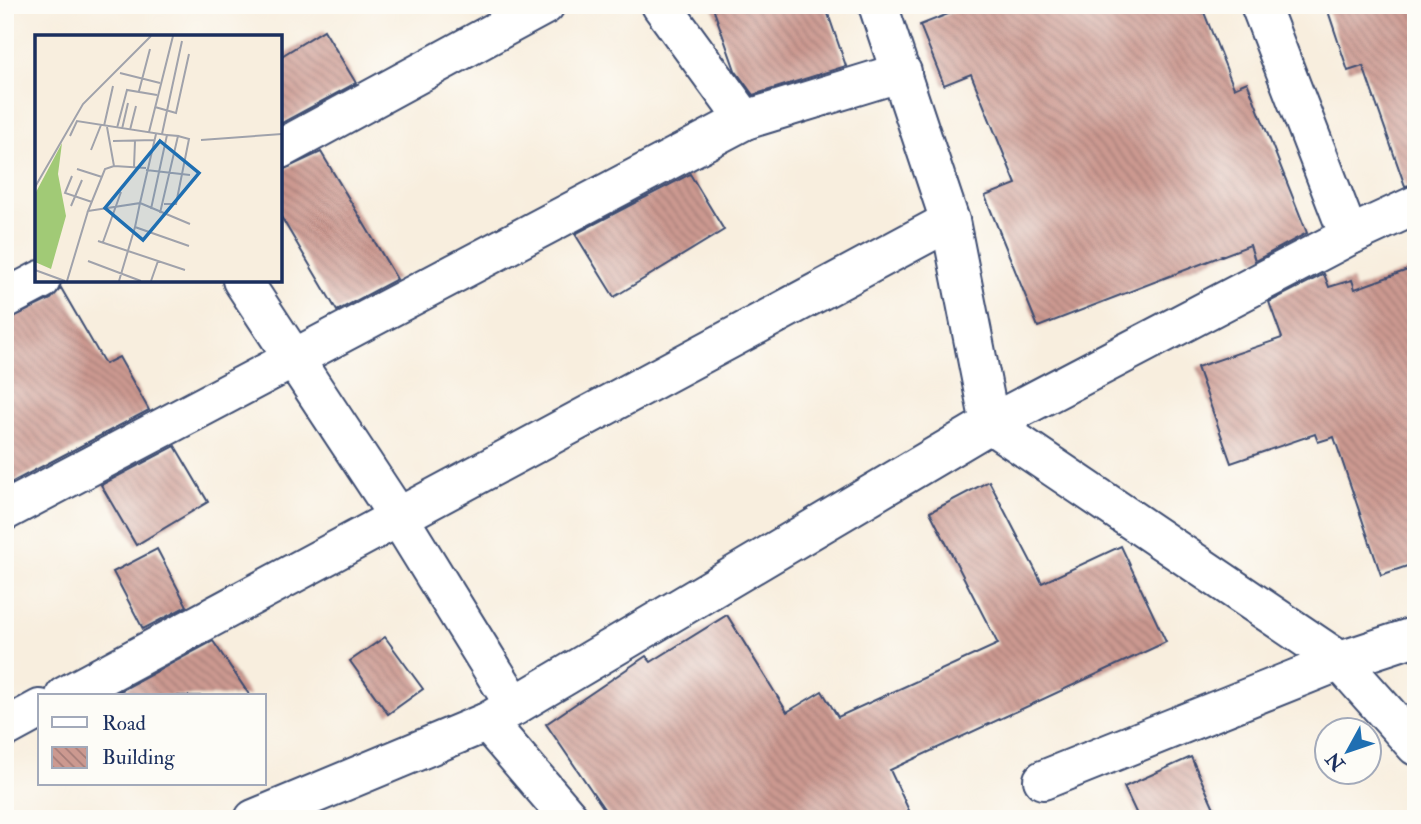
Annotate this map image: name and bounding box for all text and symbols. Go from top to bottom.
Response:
inset map [35,35,282,282]
legend [38,694,266,786]
text: Road [102,710,147,737]
north arrow [1312,716,1382,786]
text: Building [102,744,175,771]
text: N [1320,746,1351,776]

